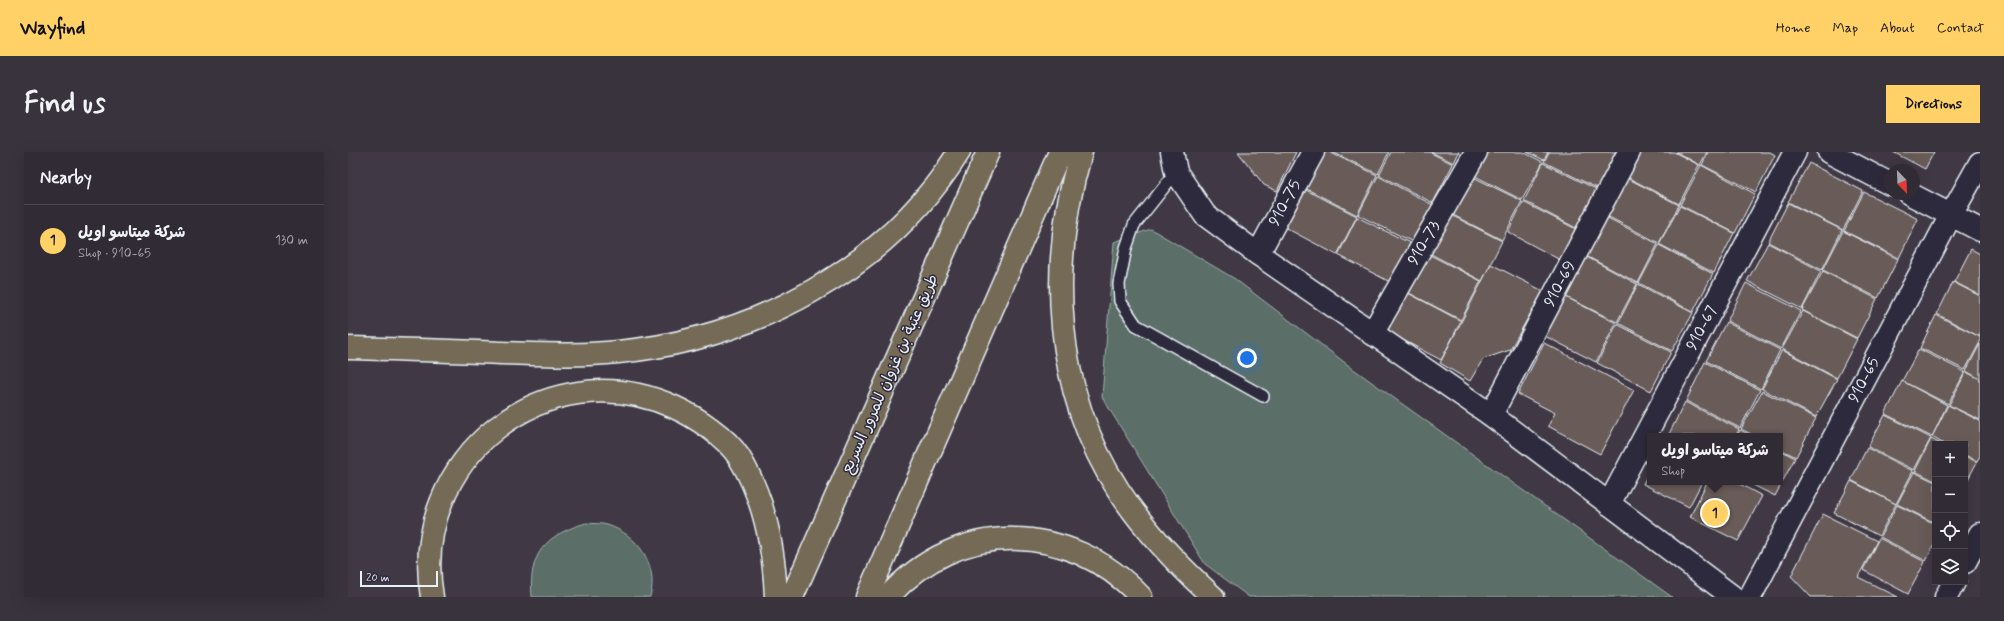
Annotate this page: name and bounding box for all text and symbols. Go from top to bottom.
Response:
text: Wayfind [20,16,85,41]
text: Home [1776,19,1810,37]
text: Map [1832,19,1858,37]
text: About [1880,19,1915,37]
text: Contact [1937,19,1984,37]
button: Directions [1886,85,1980,123]
text: Find us [24,86,105,123]
north arrow [1884,164,1920,200]
text: Nearby [40,167,92,189]
street label: 910-75 [1264,176,1306,230]
street label: 910-73 [1403,217,1445,269]
text: شركة ميتاسو اويل [78,223,185,243]
text: 1 [50,232,56,249]
text: 130 m [275,232,308,249]
text: Shop · 910-65 [78,245,151,262]
street label: 910-69 [1539,257,1581,311]
street label: طريق عتبة بن غزوان للمرور السريع [836,271,944,477]
street label: 910-67 [1682,302,1722,354]
your location [1237,348,1257,368]
street label: 910-65 [1843,354,1885,406]
popup [1647,433,1783,485]
text: شركة ميتاسو اويل [1661,441,1769,461]
map controls [1932,441,1968,585]
button: + [1932,441,1968,477]
text: Shop [1661,463,1685,480]
button: − [1932,477,1968,513]
pin: 1 [1702,498,1728,528]
button: locate [1932,513,1968,549]
button: layers [1932,549,1968,585]
scale bar [360,569,438,588]
text: 20 m [366,571,389,585]

